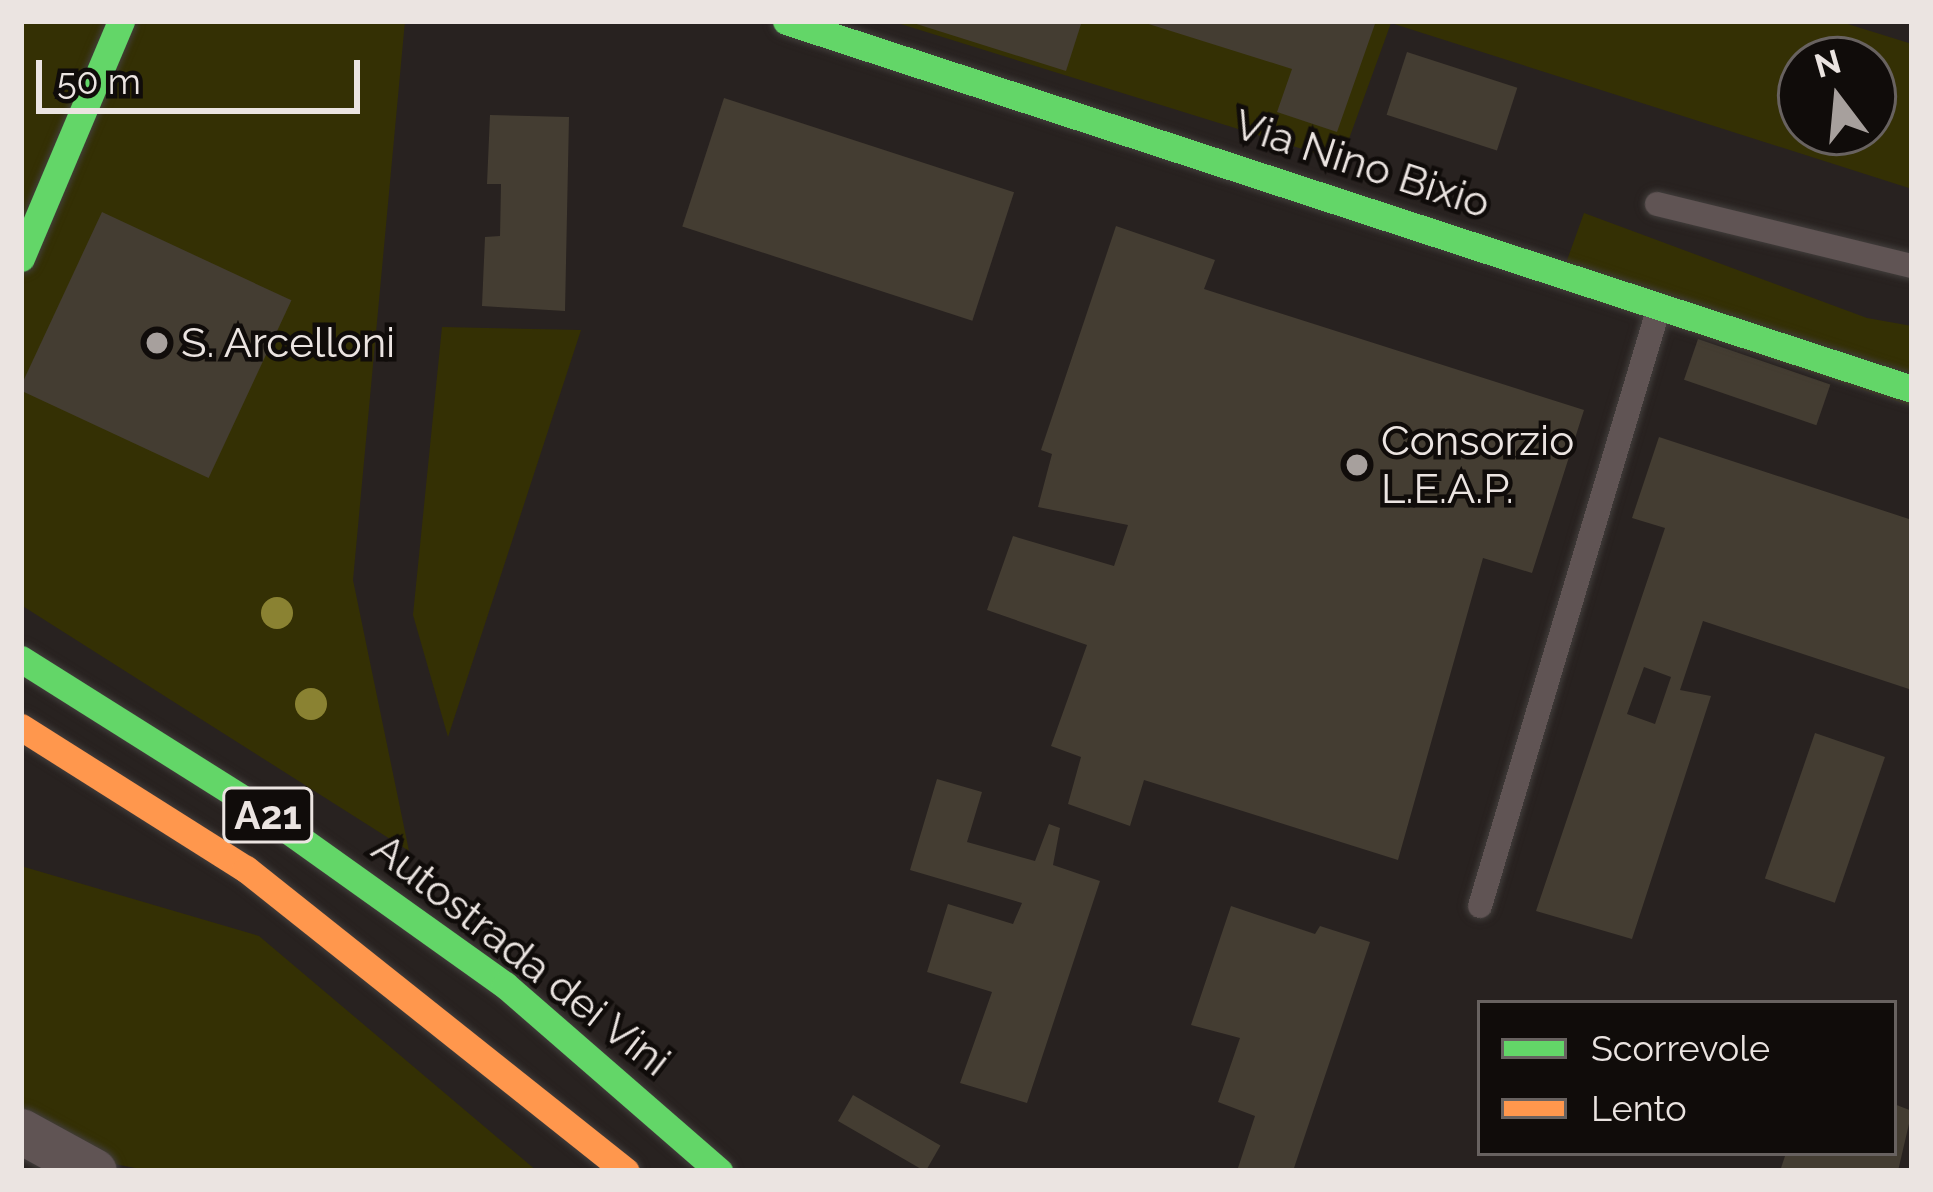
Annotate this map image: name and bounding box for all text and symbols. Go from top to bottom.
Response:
scale bar [42,36,366,110]
north arrow [1777,36,1897,156]
text: N [1810,42,1845,86]
text: 50 m [57,60,141,102]
street label: Via Nino Bixio [1228,99,1496,229]
place label: S. Arcelloni [181,318,397,368]
marker: S. Arcelloni [144,330,170,356]
place label: Consorzio L.E.A.P. [1381,416,1574,514]
marker: Consorzio L.E.A.P. [1344,452,1370,478]
road number: A21 [220,782,316,848]
street label: Autostrada dei Vini [362,823,680,1087]
legend [1477,1000,1897,1156]
text: Scorrevole [1591,1027,1770,1069]
text: Lento [1591,1087,1687,1129]

